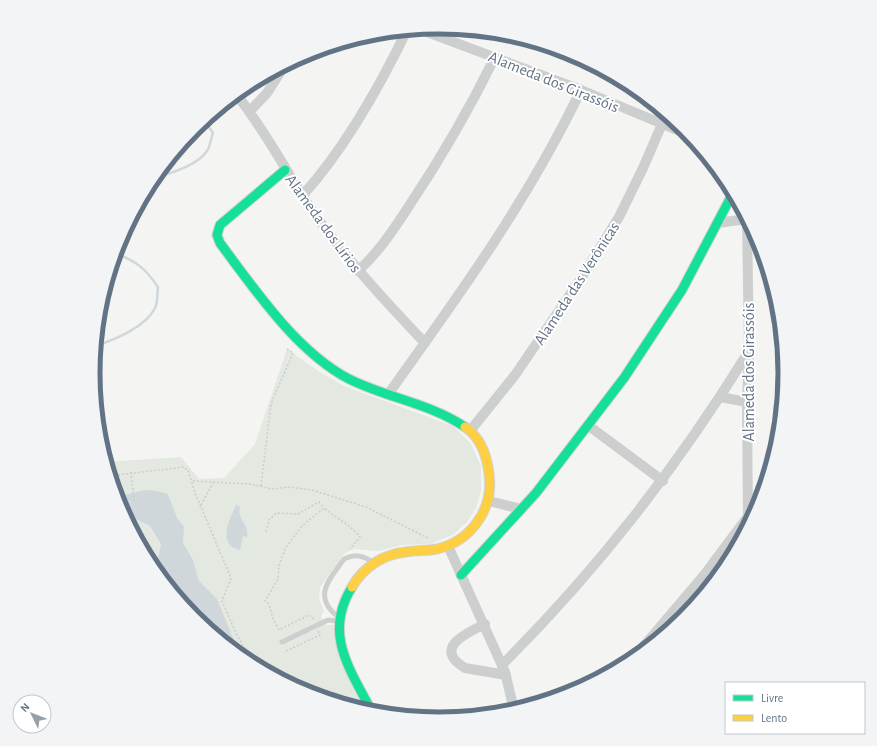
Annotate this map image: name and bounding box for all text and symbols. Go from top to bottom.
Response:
street label: Alameda dos Girassóis [486,48,621,115]
street label: Alameda dos Lírios [282,172,364,276]
street label: Alameda das Verônicas [531,219,623,348]
street label: Alameda dos Girassóis [741,302,757,442]
legend [725,682,865,734]
text: Livre [761,692,783,704]
north arrow [12,694,52,734]
text: N [18,701,32,714]
text: Lento [761,712,787,724]

